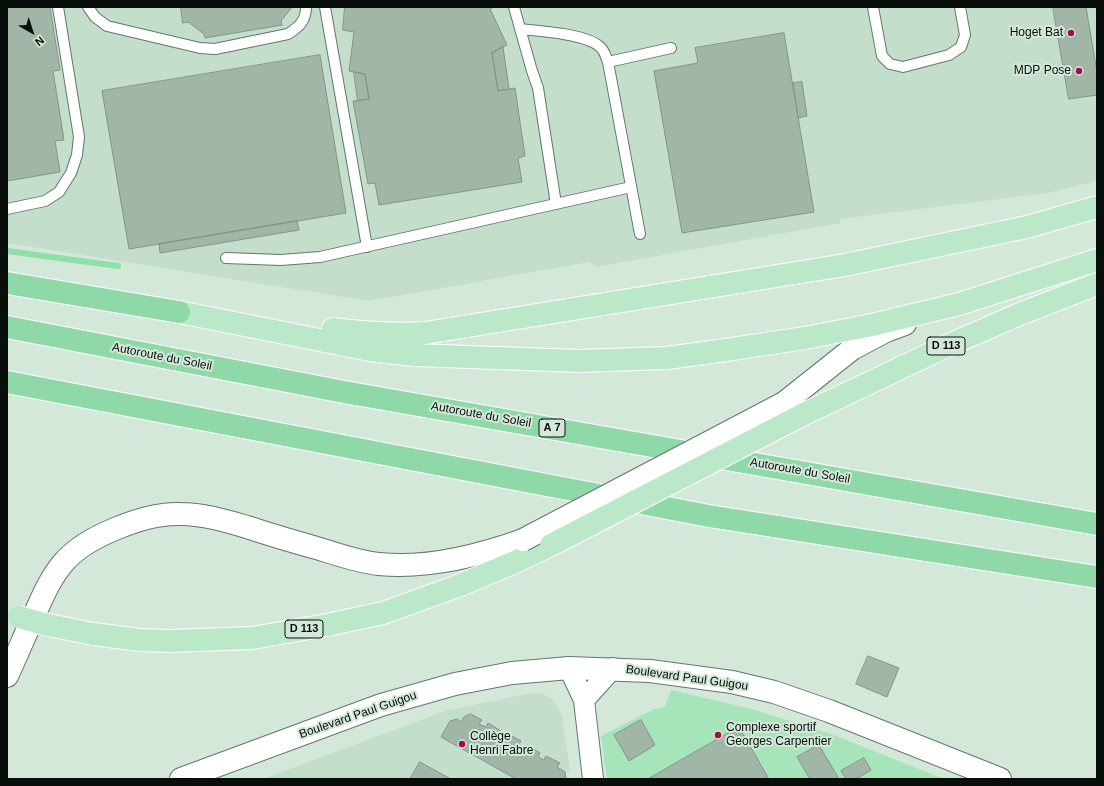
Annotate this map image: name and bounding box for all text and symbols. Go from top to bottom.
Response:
north arrow [12,12,52,52]
place label: Hoget Bat [1010,26,1063,40]
marker: Hoget Bat [1066,28,1076,38]
text: N [33,34,46,48]
place label: MDP Pose [1014,64,1071,78]
marker: MDP Pose [1074,66,1084,76]
road number: D 113 [927,337,965,355]
street label: Autoroute du Soleil [111,340,213,374]
street label: Autoroute du Soleil [430,399,532,431]
road number: A 7 [539,419,565,437]
street label: Autoroute du Soleil [749,455,851,487]
road number: D 113 [285,620,323,638]
street label: Boulevard Paul Guigou [625,662,749,694]
street label: Boulevard Paul Guigou [297,688,419,742]
place label: Complexe sportif Georges Carpentier [726,721,831,749]
place label: Collège Henri Fabre [470,730,533,758]
marker: Complexe sportif Georges Carpentier [713,730,723,740]
marker: Collège Henri Fabre [457,739,467,749]

